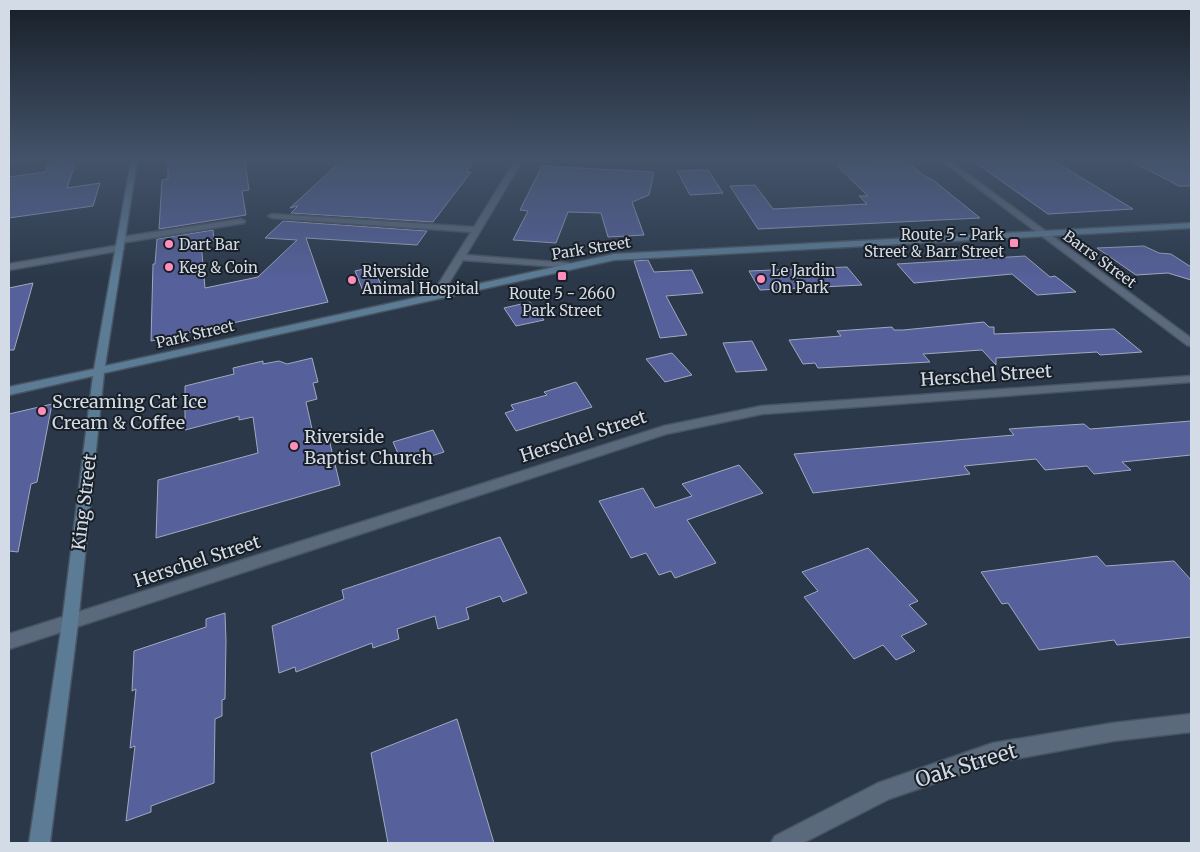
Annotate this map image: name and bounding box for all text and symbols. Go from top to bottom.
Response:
place label: Route 5 - Park Street & Barr Street [864,225,1004,261]
street label: Barrs Street [1060,226,1140,292]
street label: Park Street [550,232,632,264]
place label: Dart Bar [179,235,240,254]
marker: Route 5 - Park Street & Barr Street [1008,237,1020,249]
marker: Dart Bar [163,238,175,250]
place label: Keg & Coin [179,258,258,277]
marker: Keg & Coin [163,261,175,273]
place label: Le Jardin On Park [771,261,835,297]
place label: Riverside Animal Hospital [361,262,479,298]
marker: Route 5 - 2660 Park Street [556,270,568,282]
marker: Le Jardin On Park [755,273,767,285]
marker: Riverside Animal Hospital [346,274,358,286]
place label: Route 5 - 2660 Park Street [509,284,615,320]
street label: Park Street [154,316,236,352]
street label: Herschel Street [920,359,1052,391]
place label: Screaming Cat Ice Cream & Coffee [52,390,207,434]
marker: Screaming Cat Ice Cream & Coffee [36,405,48,417]
street label: Herschel Street [517,405,649,467]
place label: Riverside Baptist Church [304,425,433,469]
marker: Riverside Baptist Church [288,440,300,452]
street label: King Street [67,452,101,552]
street label: Herschel Street [131,530,263,592]
street label: Oak Street [912,737,1020,793]

